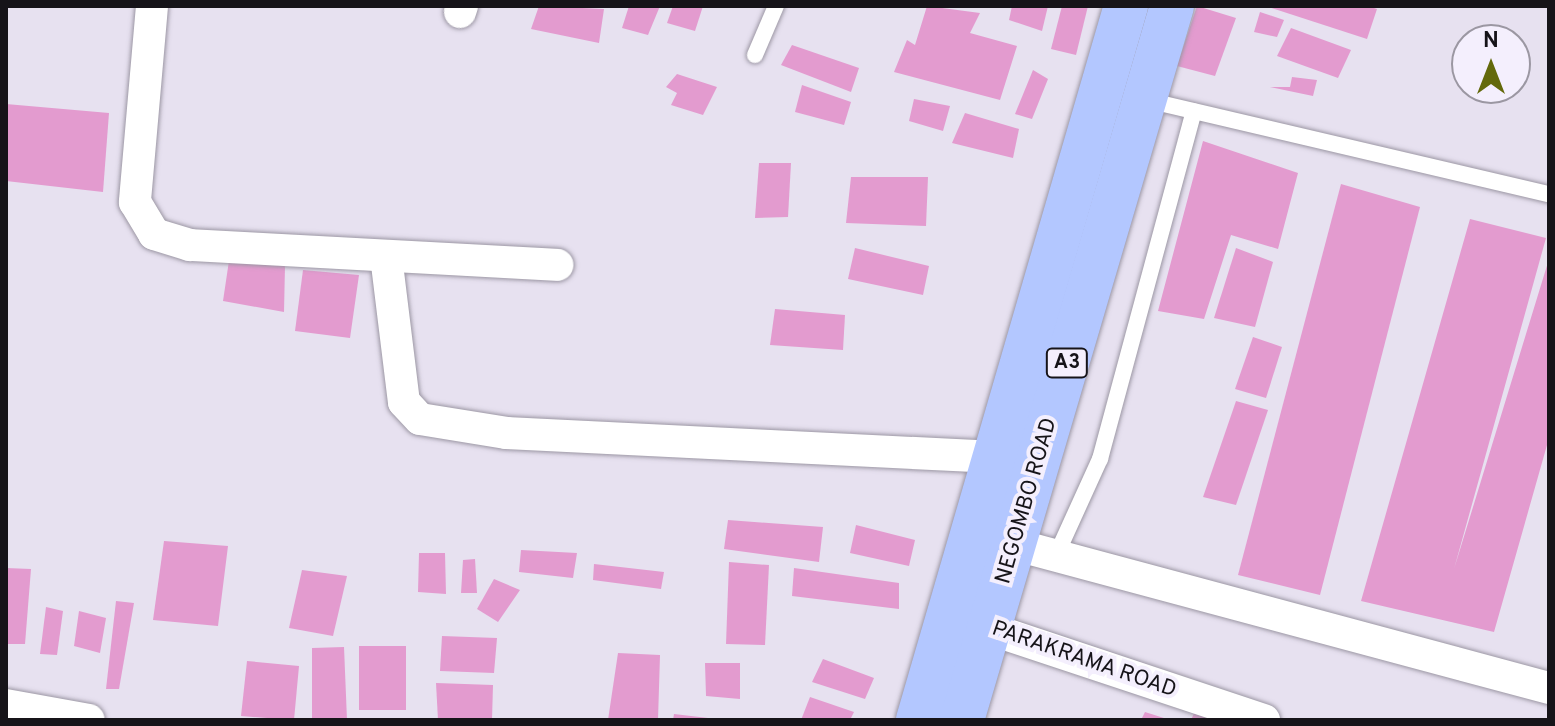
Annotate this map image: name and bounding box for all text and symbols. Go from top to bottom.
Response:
north arrow [1451,24,1531,104]
text: N [1483,28,1499,55]
road number: A3 [1045,347,1089,379]
street label: NEGOMBO ROAD [991,415,1063,587]
street label: PARAKRAMA ROAD [988,616,1180,704]

